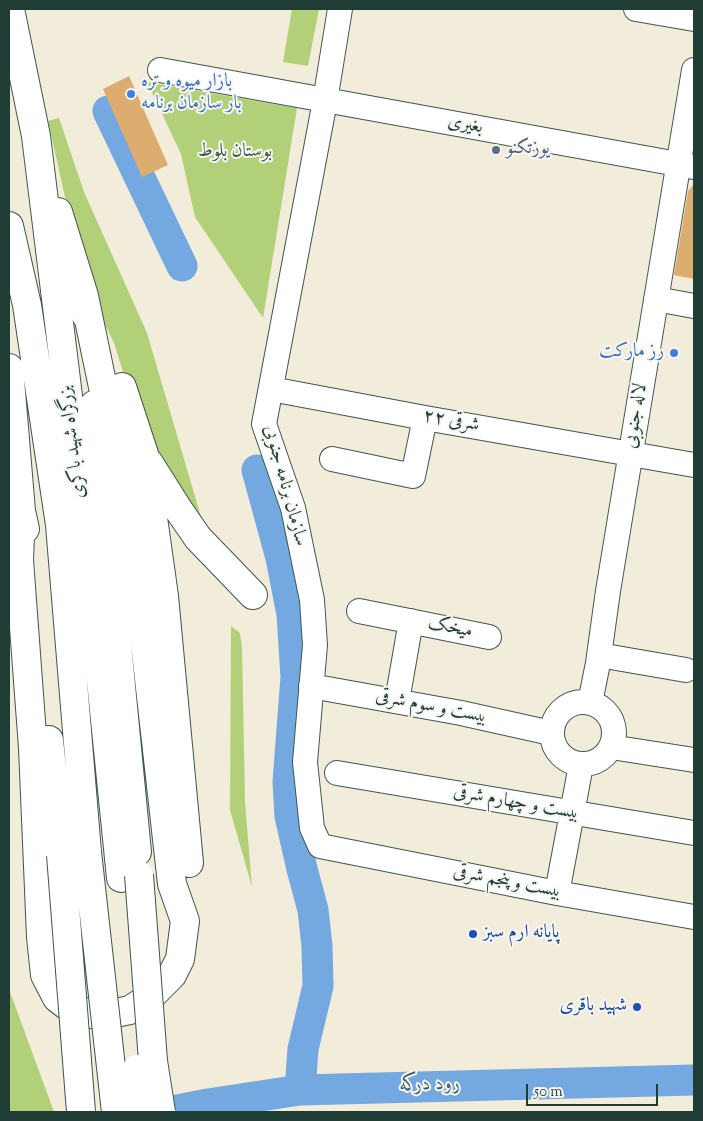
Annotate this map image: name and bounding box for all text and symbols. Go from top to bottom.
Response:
place label: بازار میوه و تره بار سازمان برنامه [141,72,242,116]
marker: بازار میوه و تره بار سازمان برنامه [125,88,137,100]
street label: بغیری [446,112,484,140]
place label: یوزتکنو [506,139,550,161]
park label: بوستان بلوط [198,142,272,164]
marker: یوزتکنو [490,144,502,156]
place label: رز مارکت [599,342,664,364]
marker: رز مارکت [668,347,680,359]
street label: لاله جنوبی [621,382,653,450]
street label: بزرگراه شهید باکری [56,384,92,500]
street label: ۲۲ شرقی [421,406,481,438]
street label: سازمان برنامه جنوبی [257,423,311,549]
street label: میخک [426,614,474,644]
street label: بیست و سوم شرقی [373,686,489,730]
street label: بیست و چهارم شرقی [451,782,581,826]
street label: بیست و پنجم شرقی [451,861,563,905]
place label: پایانه ارم سبز [483,923,559,945]
marker: پایانه ارم سبز [467,928,479,940]
place label: شهید باقری [559,996,627,1018]
marker: شهید باقری [631,1001,643,1013]
water label: رود درکه [400,1073,460,1099]
scale bar [528,1074,660,1106]
text: 50 m [534,1082,563,1103]

